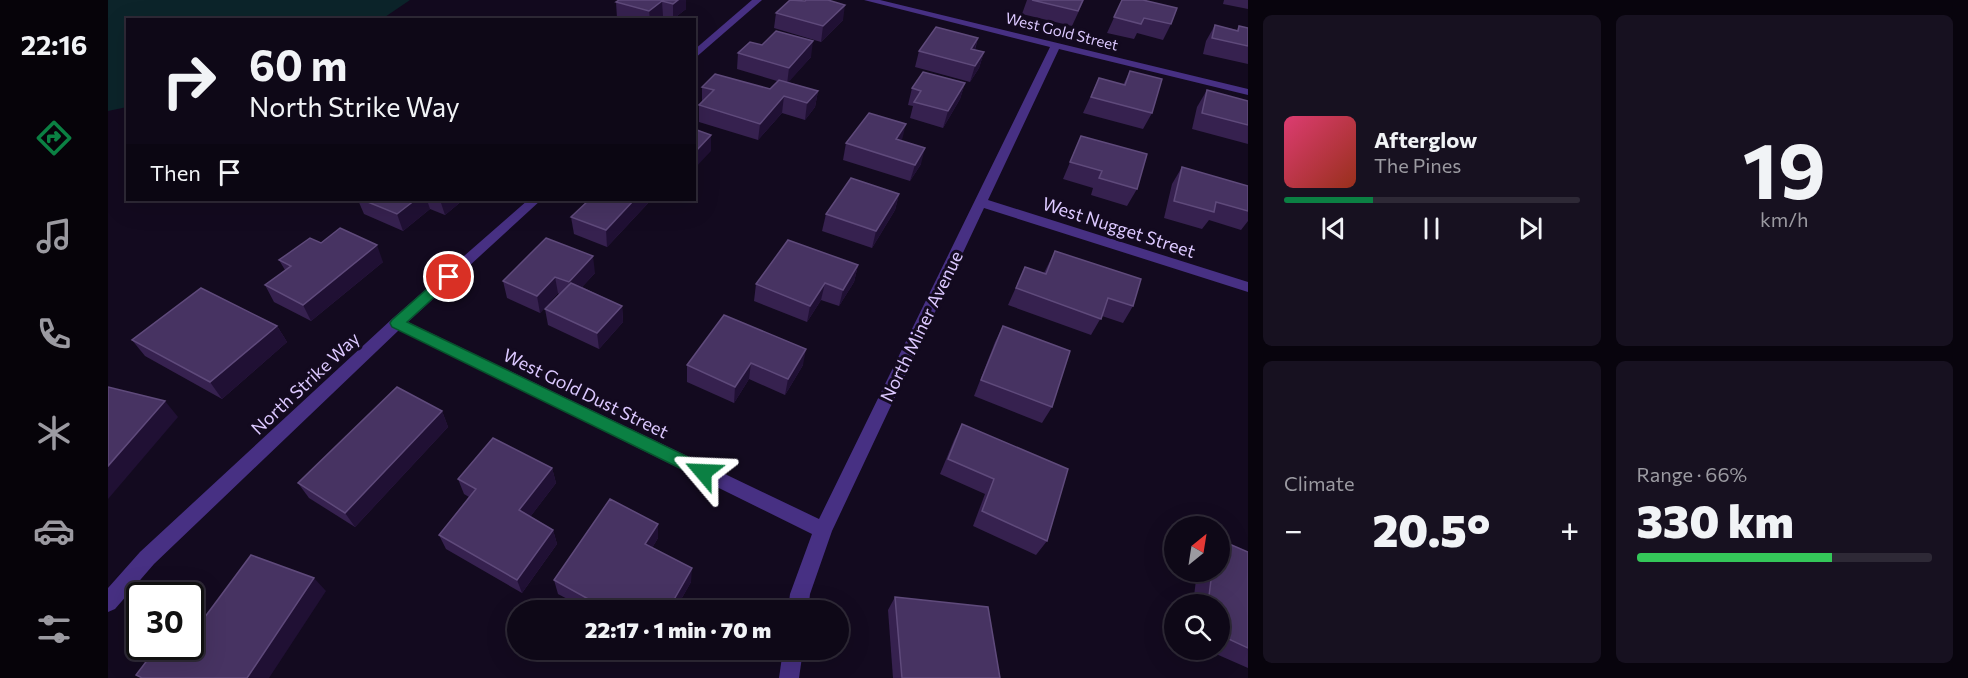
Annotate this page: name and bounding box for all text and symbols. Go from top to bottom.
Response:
street label: West Gold Street [1004,8,1120,54]
text: 22:16 [21,28,87,61]
text: 60 m [249,38,348,90]
icon: right [150,42,228,120]
text: North Strike Way [249,90,460,123]
icon: directions [33,117,75,159]
text: 19 [1743,120,1826,215]
text: Afterglow [1374,126,1477,153]
text: The Pines [1374,153,1461,177]
icon: arrive [213,156,246,189]
text: Then [150,159,201,186]
street label: West Nugget Street [1040,192,1198,262]
text: km/h [1760,207,1809,231]
icon: previous [1317,212,1350,245]
icon: pause [1415,212,1448,245]
icon: next [1514,212,1547,245]
icon: music [33,215,75,257]
street label: North Miner Avenue [875,247,967,405]
pin [423,251,474,302]
icon: arrive [432,260,465,293]
icon: phone [33,313,75,355]
street label: North Strike Way [246,327,364,439]
street label: West Gold Dust Street [500,343,672,443]
icon: climate [33,412,75,454]
position arrow [671,440,735,504]
text: Range · 66% [1637,462,1747,486]
text: Climate [1284,471,1354,495]
text: 330 km [1637,492,1794,547]
text: 20.5° [1372,501,1490,556]
text: − [1284,508,1303,549]
text: + [1560,508,1579,549]
icon: car [33,510,75,552]
north arrow [1164,516,1230,582]
map controls [1164,516,1230,660]
speed limit sign: 30 [126,582,204,660]
button: search [1164,594,1230,660]
icon: filters [33,608,75,650]
text: 22:17 · 1 min · 70 m [585,616,771,643]

